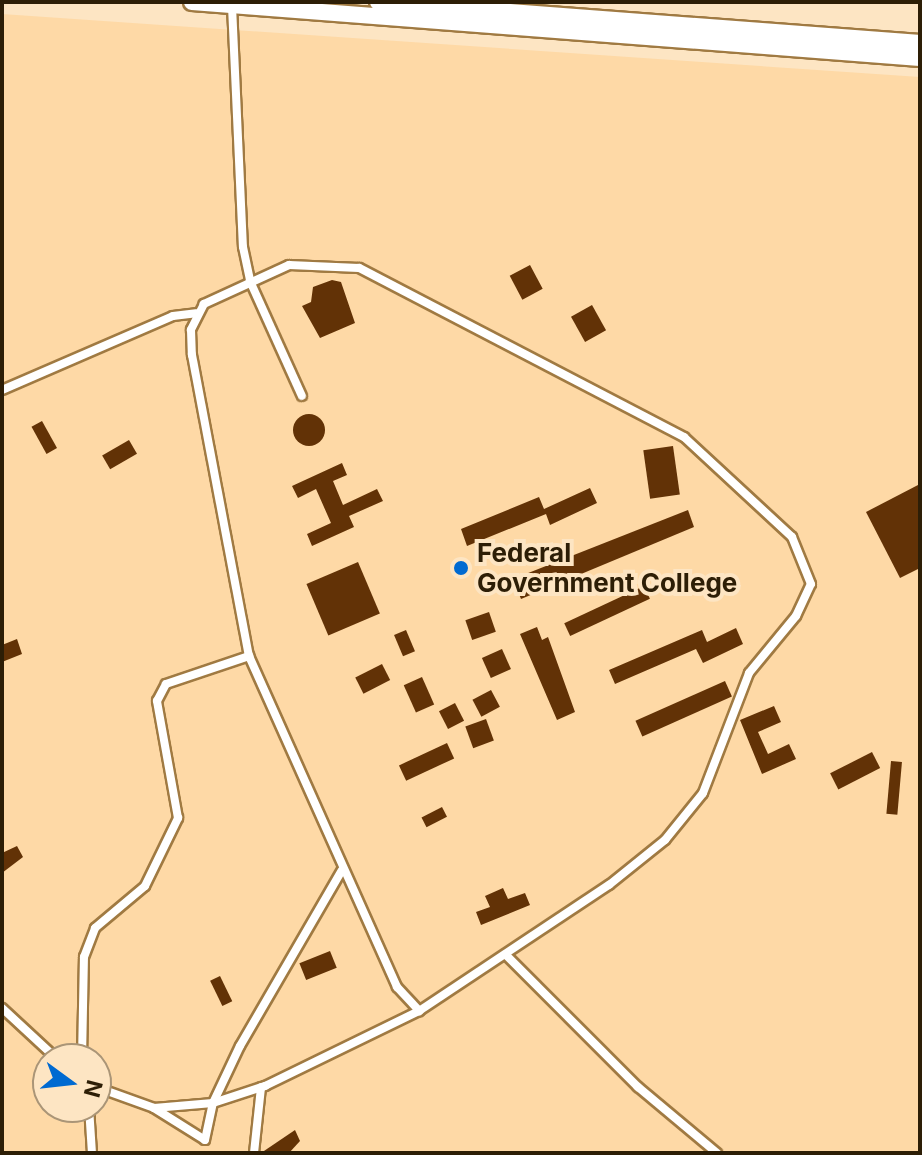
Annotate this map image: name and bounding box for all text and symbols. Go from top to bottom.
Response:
place label: Federal Government College [477,537,737,598]
marker: Federal Government College [452,559,470,577]
north arrow [32,1043,112,1123]
text: N [79,1077,108,1100]

